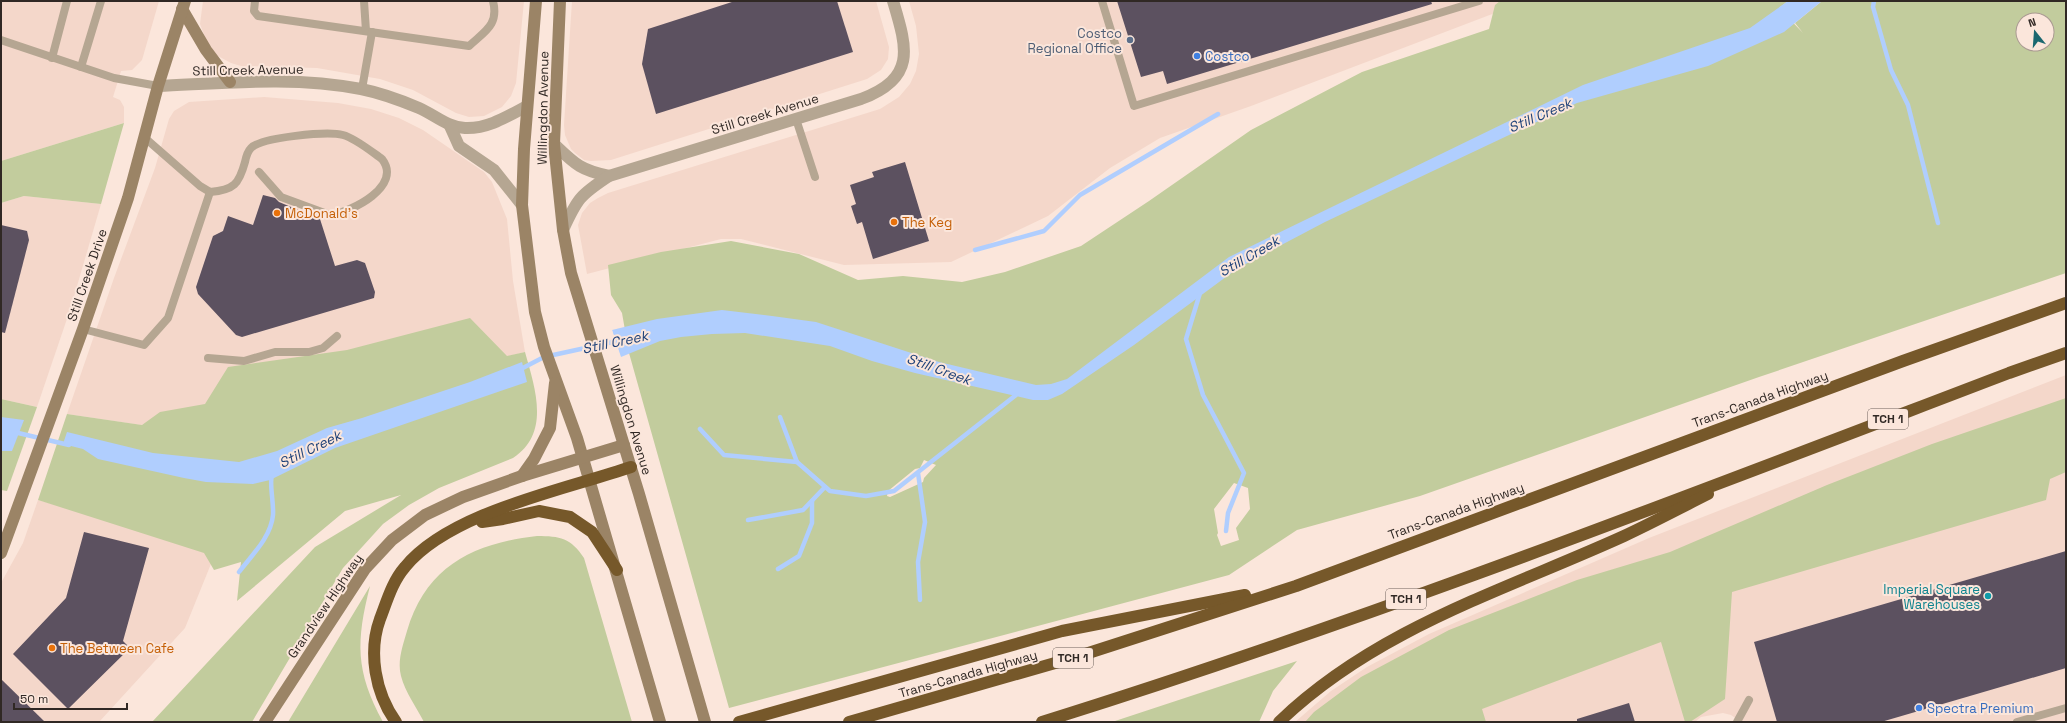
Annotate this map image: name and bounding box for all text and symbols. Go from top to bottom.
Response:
north arrow [2015,12,2055,52]
text: N [2027,15,2038,30]
place label: Costco Regional Office [1028,25,1122,57]
marker: Costco Regional Office [1125,35,1135,45]
place label: Costco [1205,48,1250,65]
street label: Willingdon Avenue [534,51,552,165]
marker: Costco [1192,51,1202,61]
street label: Still Creek Avenue [192,61,304,79]
street label: Still Creek Avenue [709,90,821,138]
water label: Still Creek [1506,93,1576,136]
place label: McDonald's [285,205,358,222]
marker: McDonald's [272,208,282,218]
place label: The Keg [902,214,952,231]
marker: The Keg [889,217,899,227]
street label: Still Creek Drive [63,227,111,323]
water label: Still Creek [1215,231,1284,281]
water label: Still Creek [580,326,651,358]
water label: Still Creek [904,349,975,389]
street label: Willingdon Avenue [606,363,656,477]
street label: Trans-Canada Highway [1690,366,1830,432]
road number: TCH 1 [1868,409,1908,429]
water label: Still Creek [276,426,345,472]
street label: Trans-Canada Highway [1386,478,1526,544]
street label: Grandview Highway [284,551,366,661]
place label: Imperial Square Warehouses [1883,581,1980,613]
road number: TCH 1 [1386,589,1426,609]
marker: Imperial Square Warehouses [1983,591,1993,601]
place label: The Between Cafe [60,640,174,657]
marker: The Between Cafe [47,643,57,653]
street label: Trans-Canada Highway [897,646,1039,702]
road number: TCH 1 [1053,648,1093,668]
scale bar [14,685,127,711]
text: 50 m [20,691,48,707]
place label: Spectra Premium [1927,700,2034,717]
marker: Spectra Premium [1914,703,1924,713]

